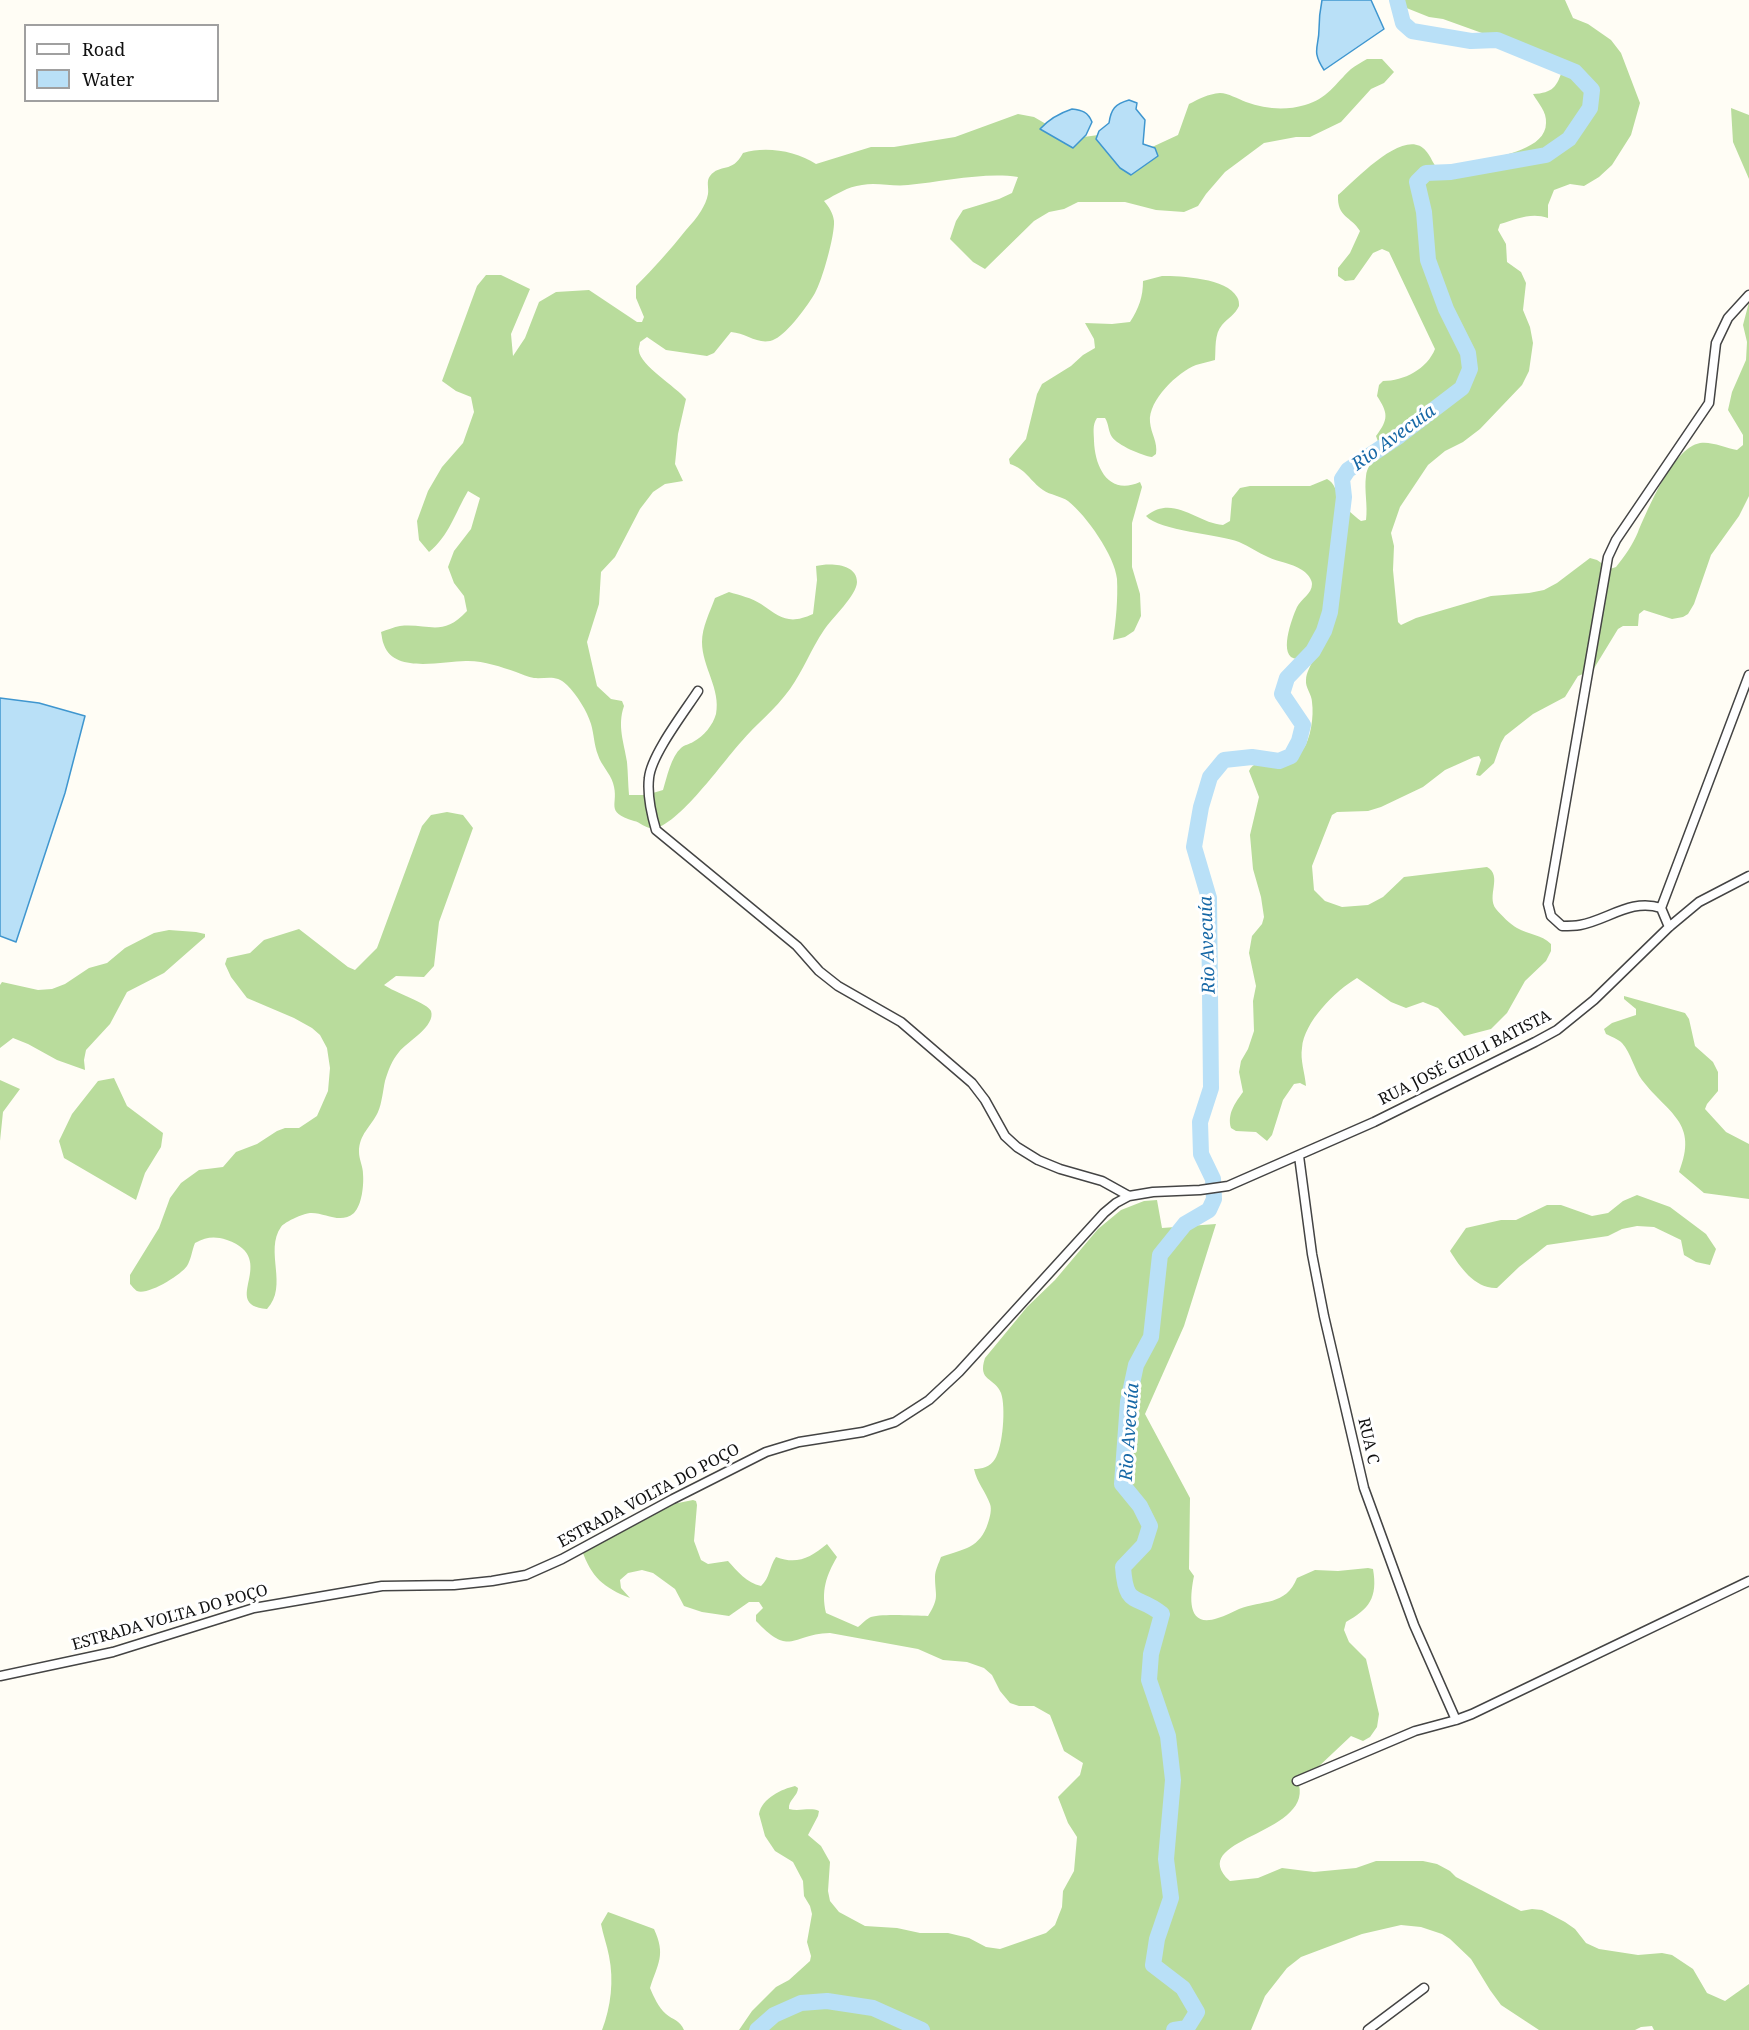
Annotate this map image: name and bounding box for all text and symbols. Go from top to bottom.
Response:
legend [24,24,219,102]
text: Road [82,37,125,61]
text: Water [82,67,134,91]
water label: Rio Avecuía [1348,400,1440,476]
water label: Rio Avecuía [1195,896,1221,994]
street label: RUA JOSÉ GIULI BATISTA [1376,1006,1554,1110]
water label: Rio Avecuía [1116,1382,1144,1482]
street label: RUA C [1353,1416,1383,1466]
street label: ESTRADA VOLTA DO POÇO [555,1440,743,1552]
street label: ESTRADA VOLTA DO POÇO [70,1581,270,1655]

